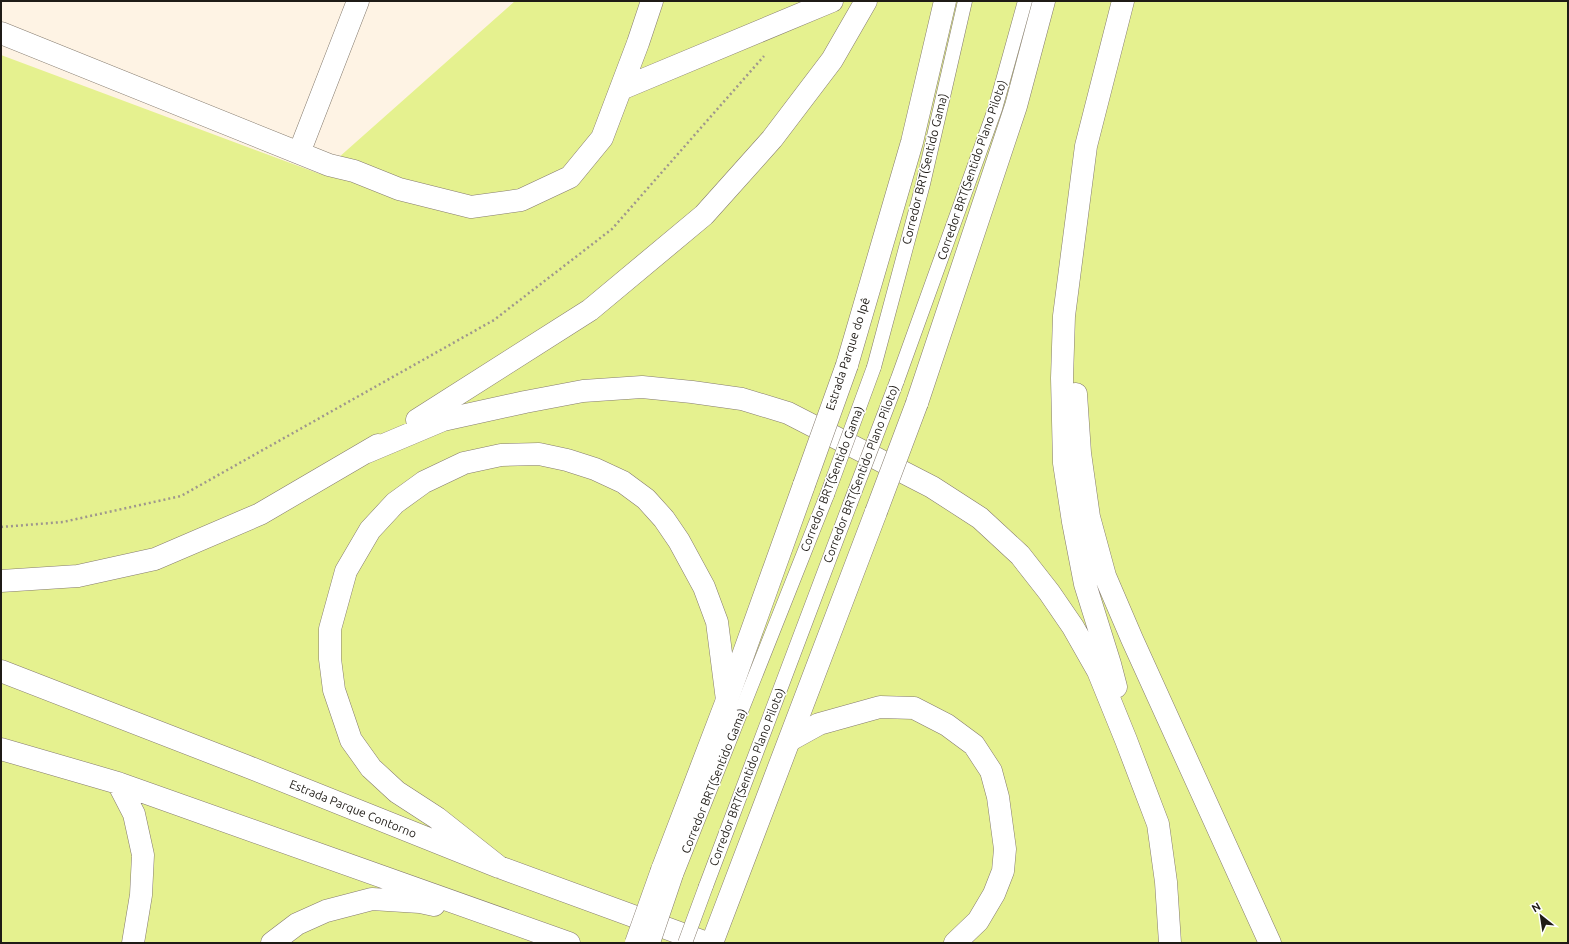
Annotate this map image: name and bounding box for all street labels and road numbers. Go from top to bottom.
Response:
street label: Corredor BRT(Sentido Plano Piloto) [935,78,1009,262]
street label: Corredor BRT(Sentido Gama) [899,92,951,246]
street label: Estrada Parque do Ipê [823,296,872,412]
street label: Corredor BRT(Sentido Plano Piloto) [820,383,902,565]
street label: Corredor BRT(Sentido Gama) [798,404,866,554]
street label: Corredor BRT(Sentido Plano Piloto) [706,686,788,868]
street label: Corredor BRT(Sentido Gama) [678,706,750,856]
street label: Estrada Parque Contorno [288,777,419,840]

